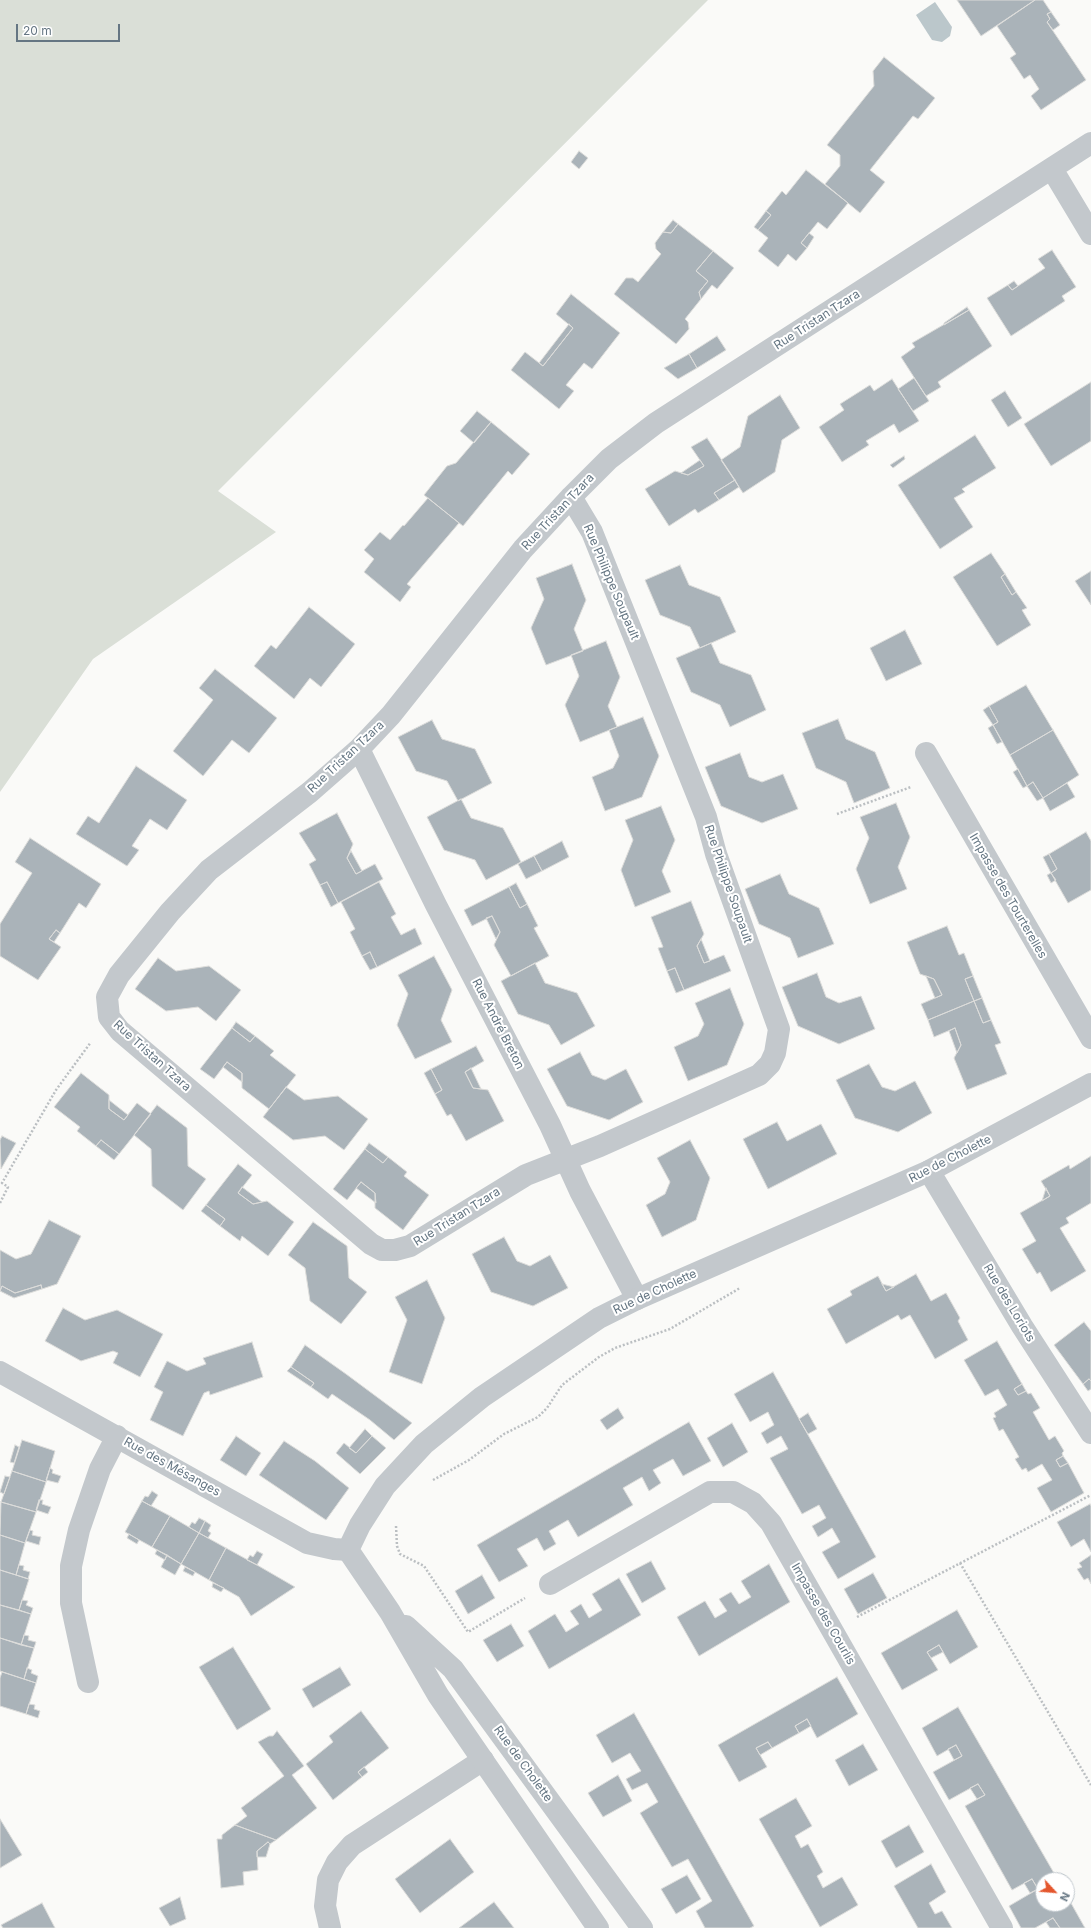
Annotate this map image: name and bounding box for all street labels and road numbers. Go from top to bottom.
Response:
street label: Rue Tristan Tzara [771,287,863,353]
street label: Rue Tristan Tzara [519,471,597,553]
street label: Rue Philippe Soupault [580,522,642,642]
street label: Rue Tristan Tzara [305,718,387,796]
street label: Rue Philippe Soupault [701,823,755,945]
street label: Impasse des Tourterelles [966,831,1050,961]
street label: Rue André Breton [469,976,527,1072]
street label: Rue Tristan Tzara [110,1017,194,1095]
street label: Rue de Cholette [907,1132,993,1186]
street label: Rue Tristan Tzara [411,1185,503,1249]
street label: Rue des Loriots [980,1262,1038,1344]
street label: Rue de Cholette [611,1266,699,1318]
street label: Rue des Mésanges [121,1435,223,1499]
street label: Impasse des Courlis [788,1561,858,1667]
street label: Rue de Cholette [491,1723,555,1805]

